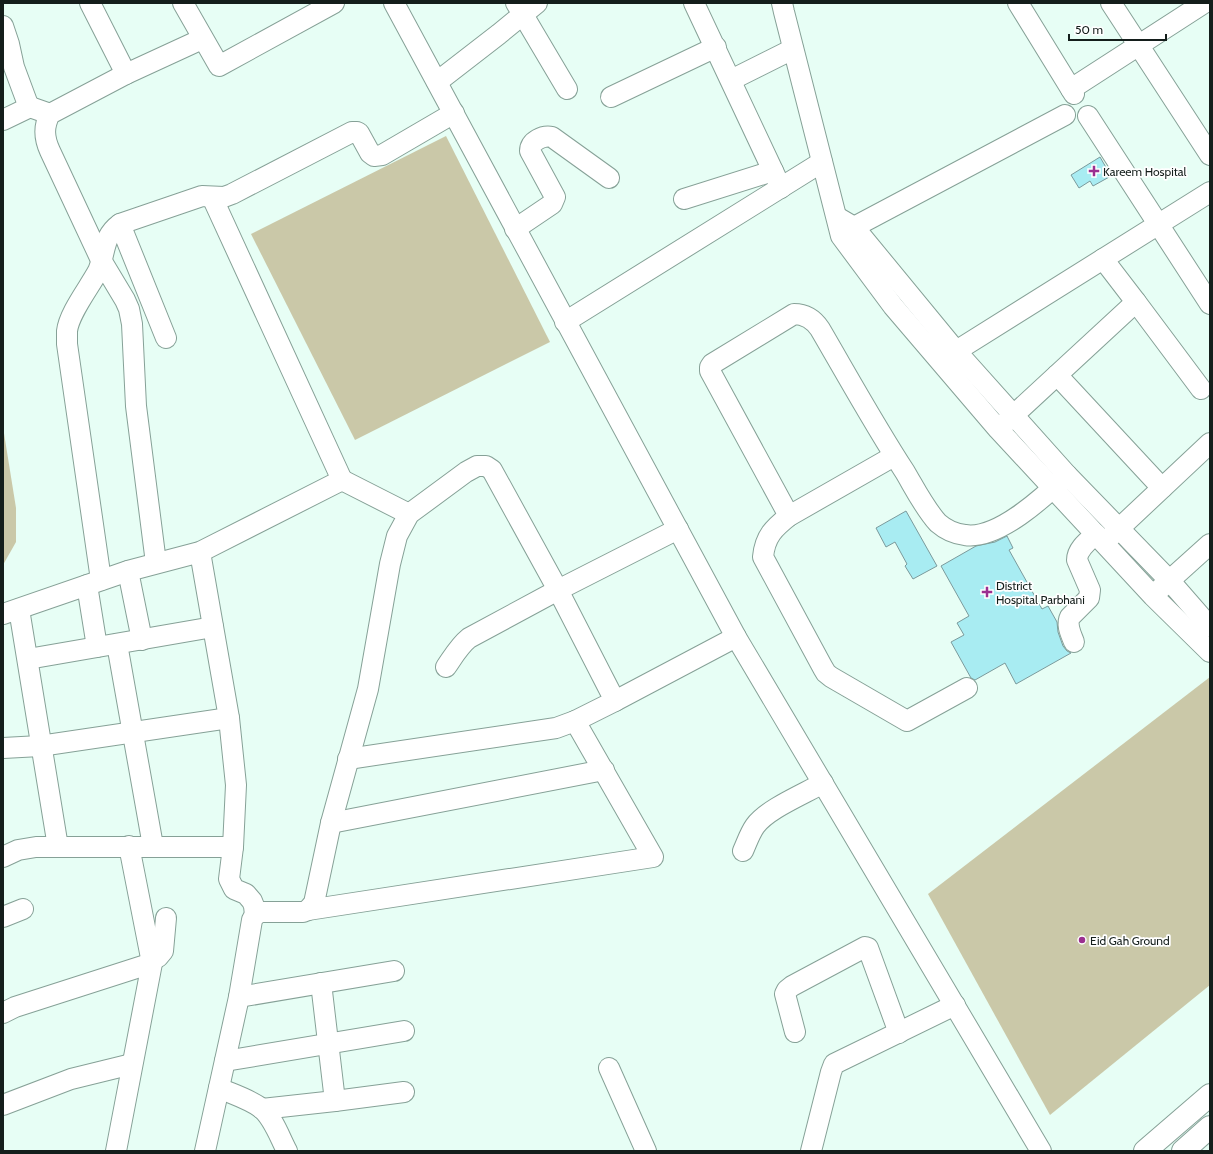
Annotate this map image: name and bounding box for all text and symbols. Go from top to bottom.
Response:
scale bar [1069,16,1166,42]
text: 50 m [1075,22,1103,37]
place label: Kareem Hospital [1103,164,1187,179]
marker: Kareem Hospital [1088,165,1100,177]
place label: District Hospital Parbhani [996,578,1085,607]
marker: District Hospital Parbhani [981,586,993,598]
place label: Eid Gah Ground [1090,933,1170,948]
marker: Eid Gah Ground [1077,935,1087,945]

